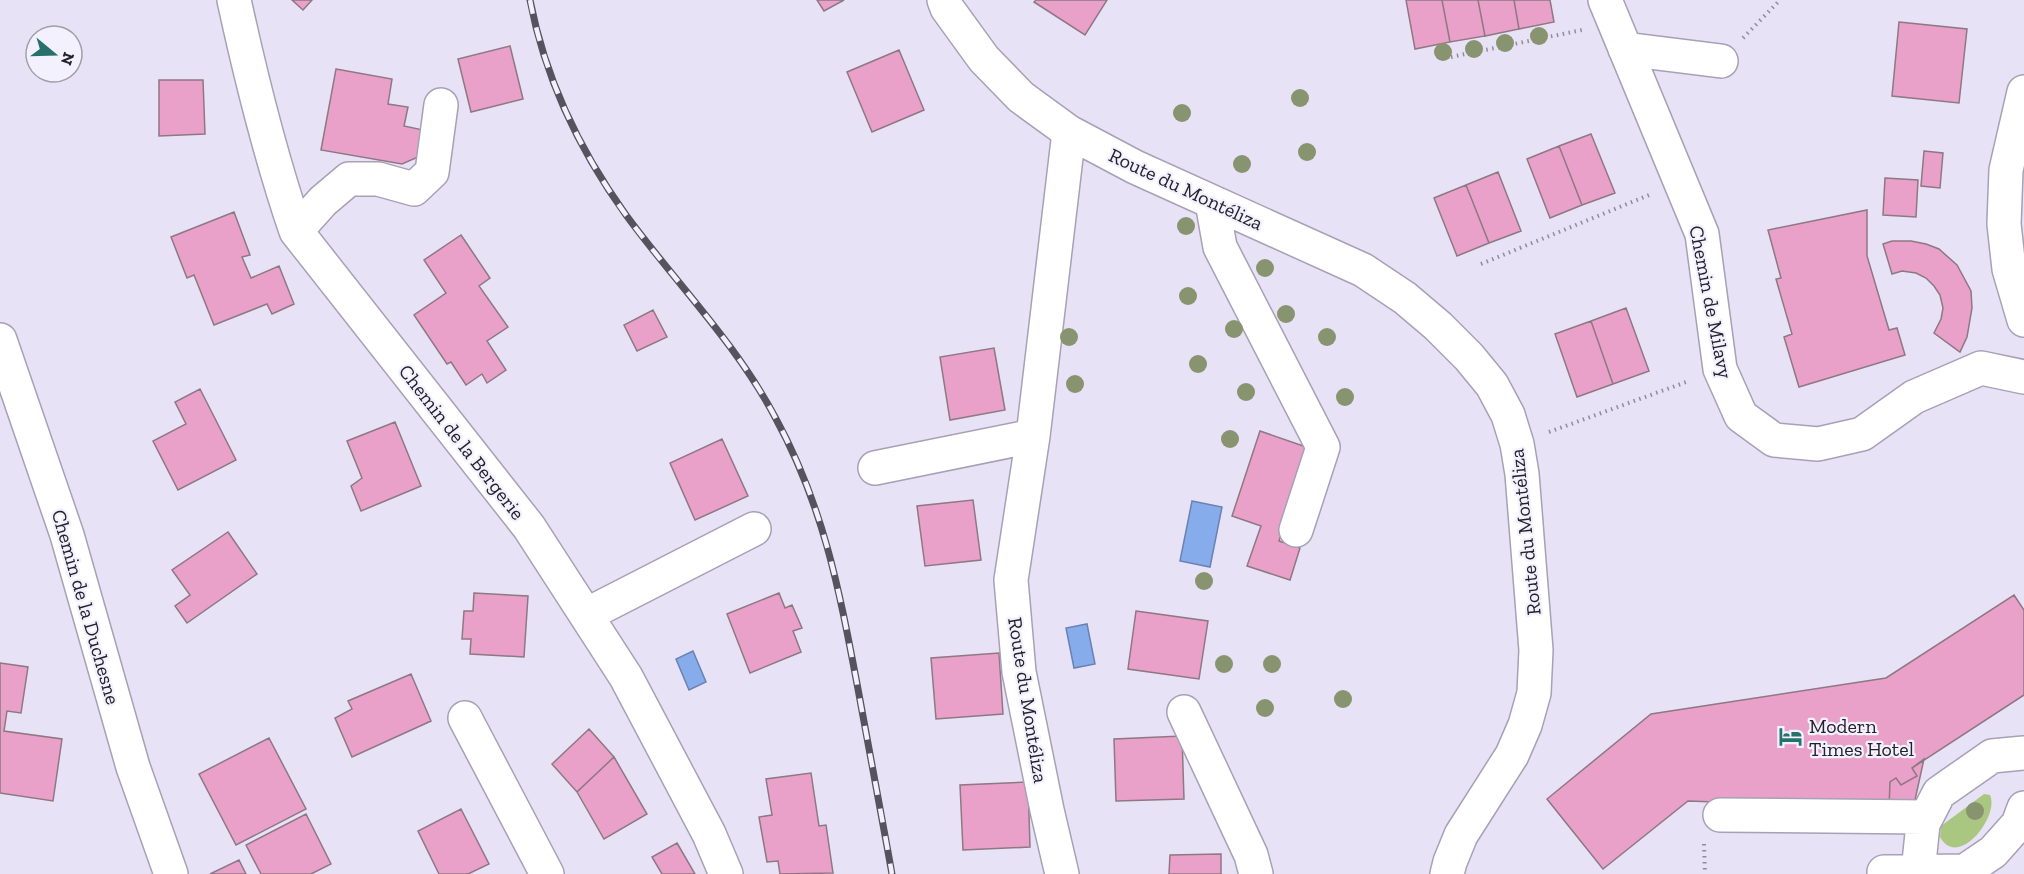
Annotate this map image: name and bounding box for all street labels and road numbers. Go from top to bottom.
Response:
street label: Route du Montéliza [1105,143,1267,235]
street label: Chemin de Milavy [1684,223,1738,381]
street label: Chemin de la Bergerie [394,360,530,524]
street label: Route du Montéliza [1504,447,1546,616]
street label: Chemin de la Duchesne [47,507,125,707]
street label: Route du Montéliza [1003,616,1053,785]

